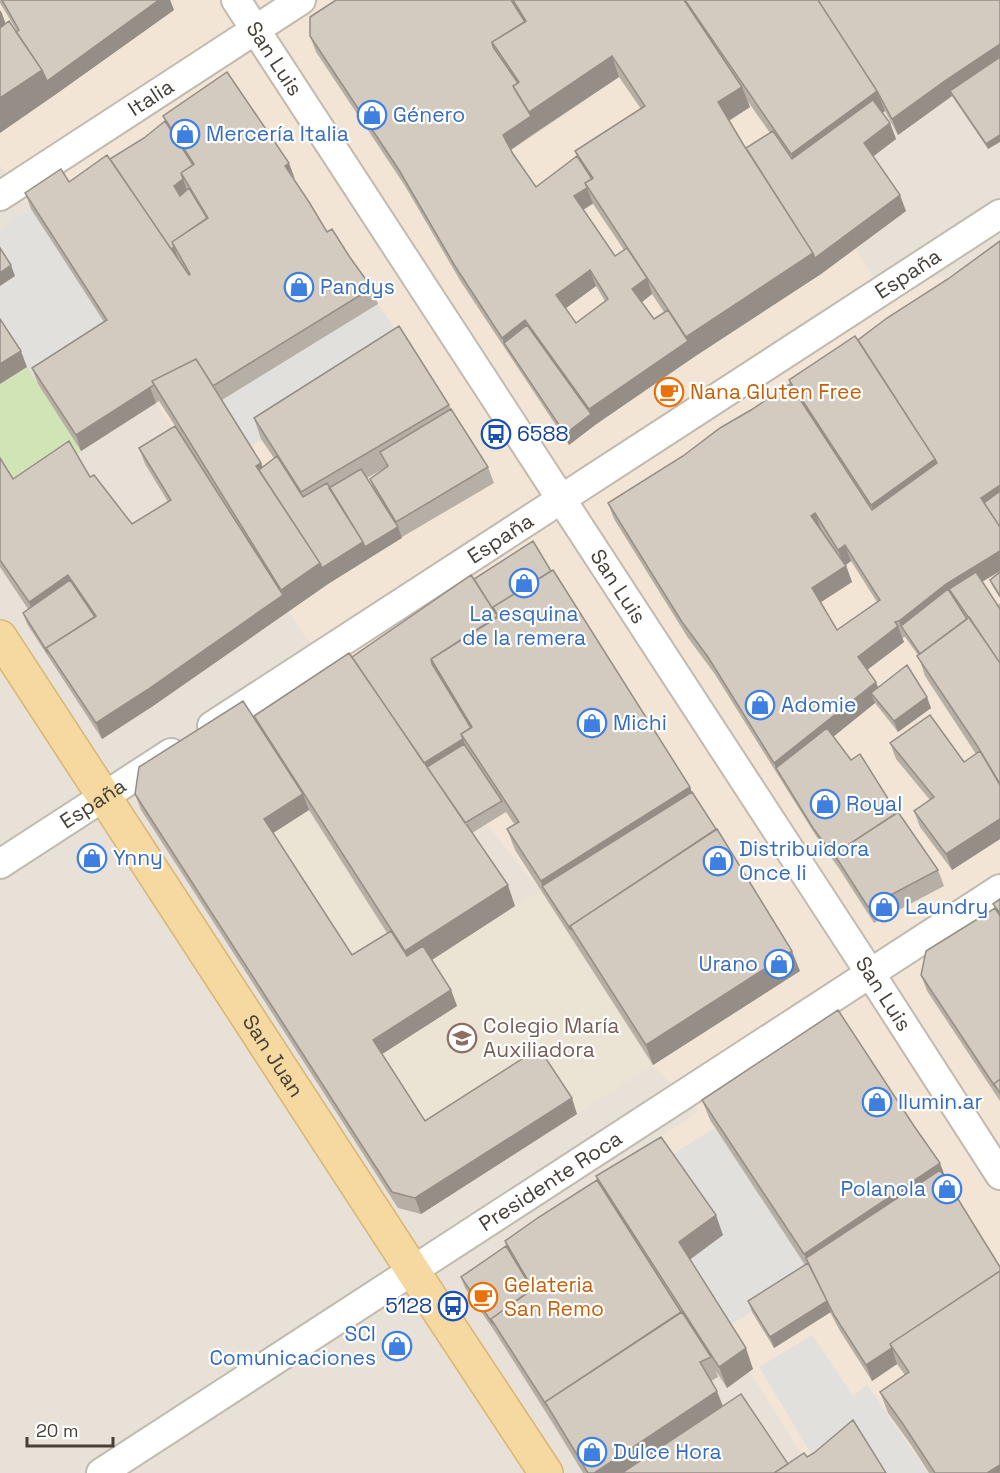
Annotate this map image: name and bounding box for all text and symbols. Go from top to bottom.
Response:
street label: San Luis [240,16,309,101]
street label: Italia [123,73,179,122]
shop icon: Género [356,99,388,131]
place label: Género [393,101,465,128]
shop icon: Mercería Italia [169,118,201,150]
place label: Mercería Italia [206,120,349,147]
street label: España [870,242,946,305]
shop icon: Pandys [283,271,315,303]
place label: Pandys [320,273,395,300]
cafe icon: Nana Gluten Free [653,376,685,408]
place label: Nana Gluten Free [690,378,862,405]
bus stop icon: 6588 [480,418,512,450]
place label: 6588 [517,420,569,447]
street label: España [462,507,538,569]
street label: San Luis [584,544,653,629]
shop icon: La esquina de la remera [508,567,540,599]
place label: La esquina de la remera [462,600,586,651]
shop icon: Adomie [744,689,776,721]
place label: Adomie [781,691,856,718]
shop icon: Michi [576,707,608,739]
place label: Michi [613,709,667,736]
street label: España [55,772,131,834]
shop icon: Royal [809,788,841,820]
place label: Royal [846,790,902,817]
place label: Distribuidora Once Ii [739,835,869,886]
shop icon: Ynny [76,842,108,874]
place label: Ynny [113,844,163,871]
shop icon: Distribuidora Once Ii [702,845,734,877]
shop icon: Laundry [868,891,900,923]
place label: Laundry [905,893,988,920]
shop icon: Urano [763,948,795,980]
place label: Urano [699,950,758,977]
street label: San Luis [850,951,918,1036]
street label: San Juan [237,1009,310,1102]
place label: Colegio María Auxiliadora [483,1012,619,1063]
school or university icon: Colegio María Auxiliadora [446,1022,478,1054]
shop icon: Ilumin.ar [861,1086,893,1118]
place label: Ilumin.ar [898,1088,983,1115]
street label: Presidente Roca [473,1124,627,1237]
shop icon: Polanola [931,1173,963,1205]
place label: Polanola [840,1175,926,1202]
place label: Gelateria San Remo [504,1271,604,1322]
cafe icon: Gelateria San Remo [467,1281,499,1313]
bus stop icon: 5128 [437,1290,469,1322]
place label: 5128 [385,1292,432,1319]
place label: SCI Comunicaciones [209,1320,376,1371]
shop icon: SCI Comunicaciones [381,1330,413,1362]
scale bar [27,1410,112,1448]
text: 20 m [36,1419,79,1442]
shop icon: Dulce Hora [576,1436,608,1468]
place label: Dulce Hora [613,1438,722,1465]

